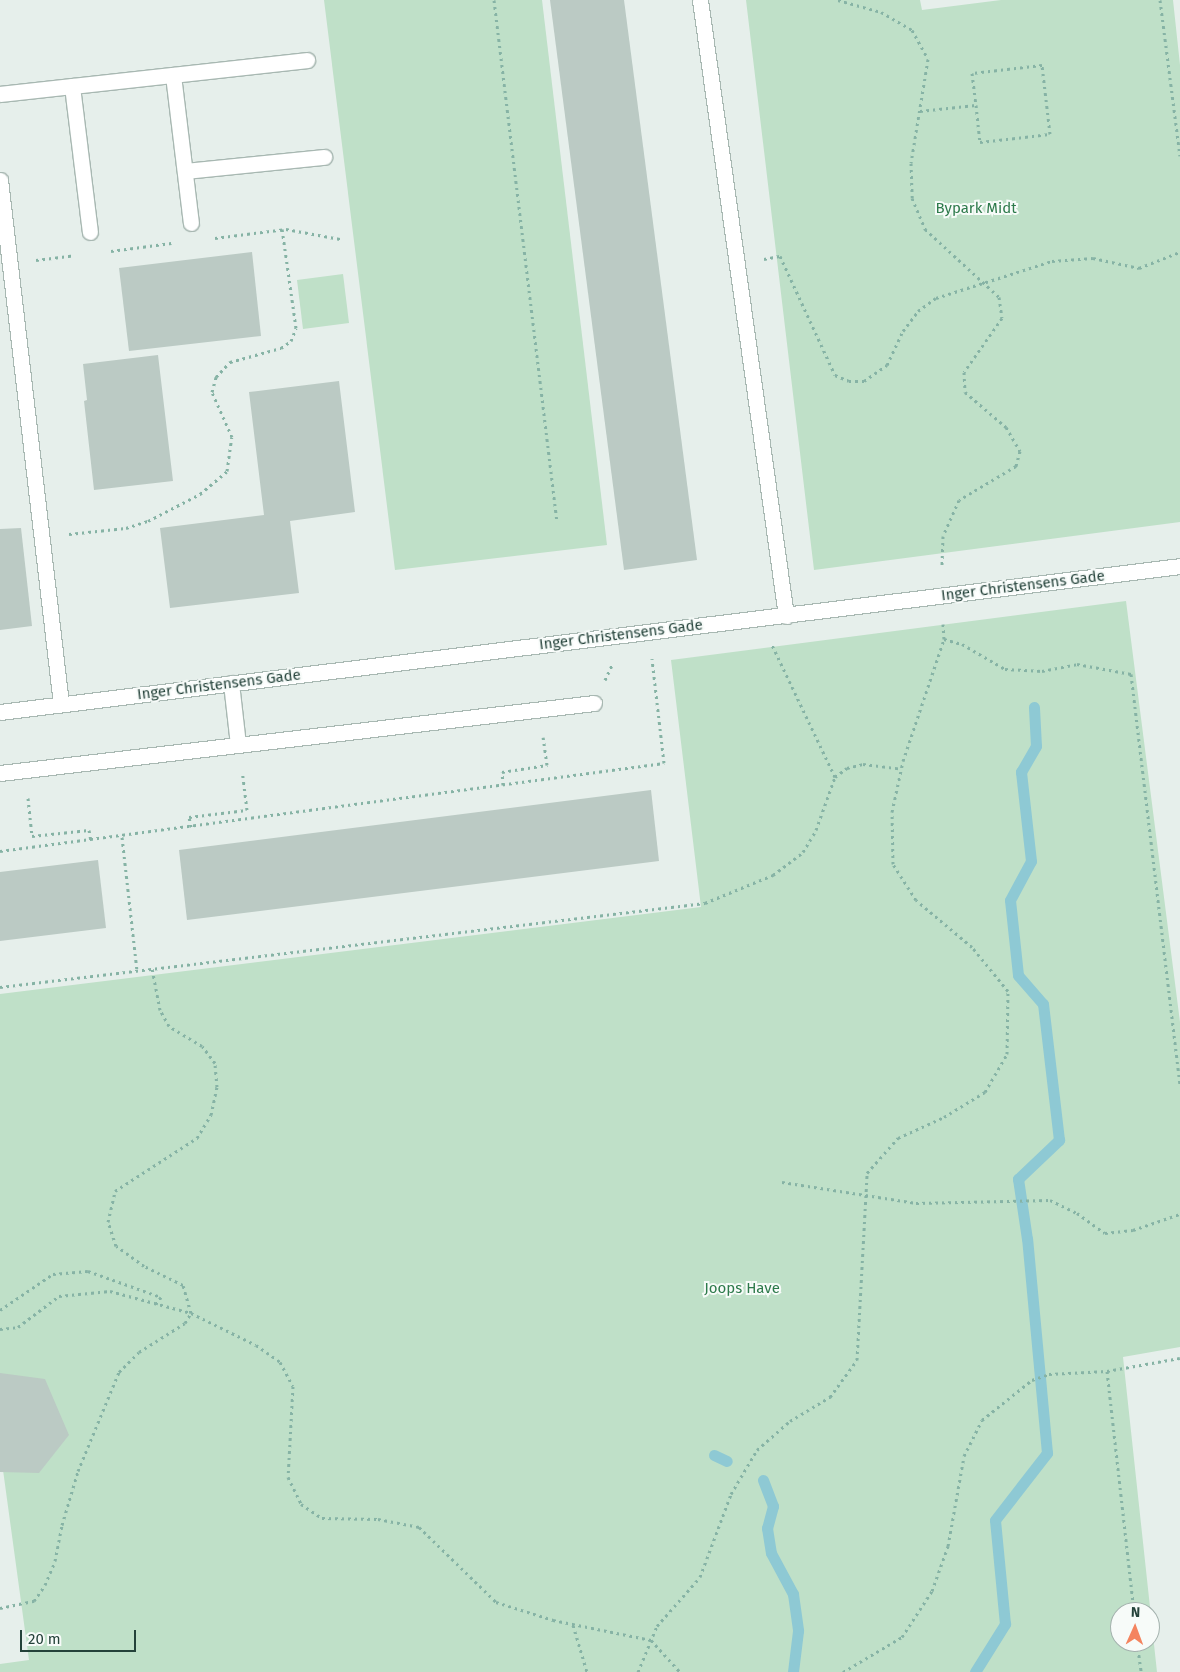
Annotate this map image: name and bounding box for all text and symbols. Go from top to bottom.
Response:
park label: Bypark Midt [935,200,1017,218]
street label: Inger Christensens Gade [940,567,1106,605]
street label: Inger Christensens Gade [538,616,704,654]
street label: Inger Christensens Gade [136,666,302,704]
park label: Joops Have [704,1280,780,1298]
north arrow [1110,1602,1160,1652]
text: N [1131,1604,1140,1621]
scale bar [22,1620,139,1652]
text: 20 m [28,1630,61,1648]

